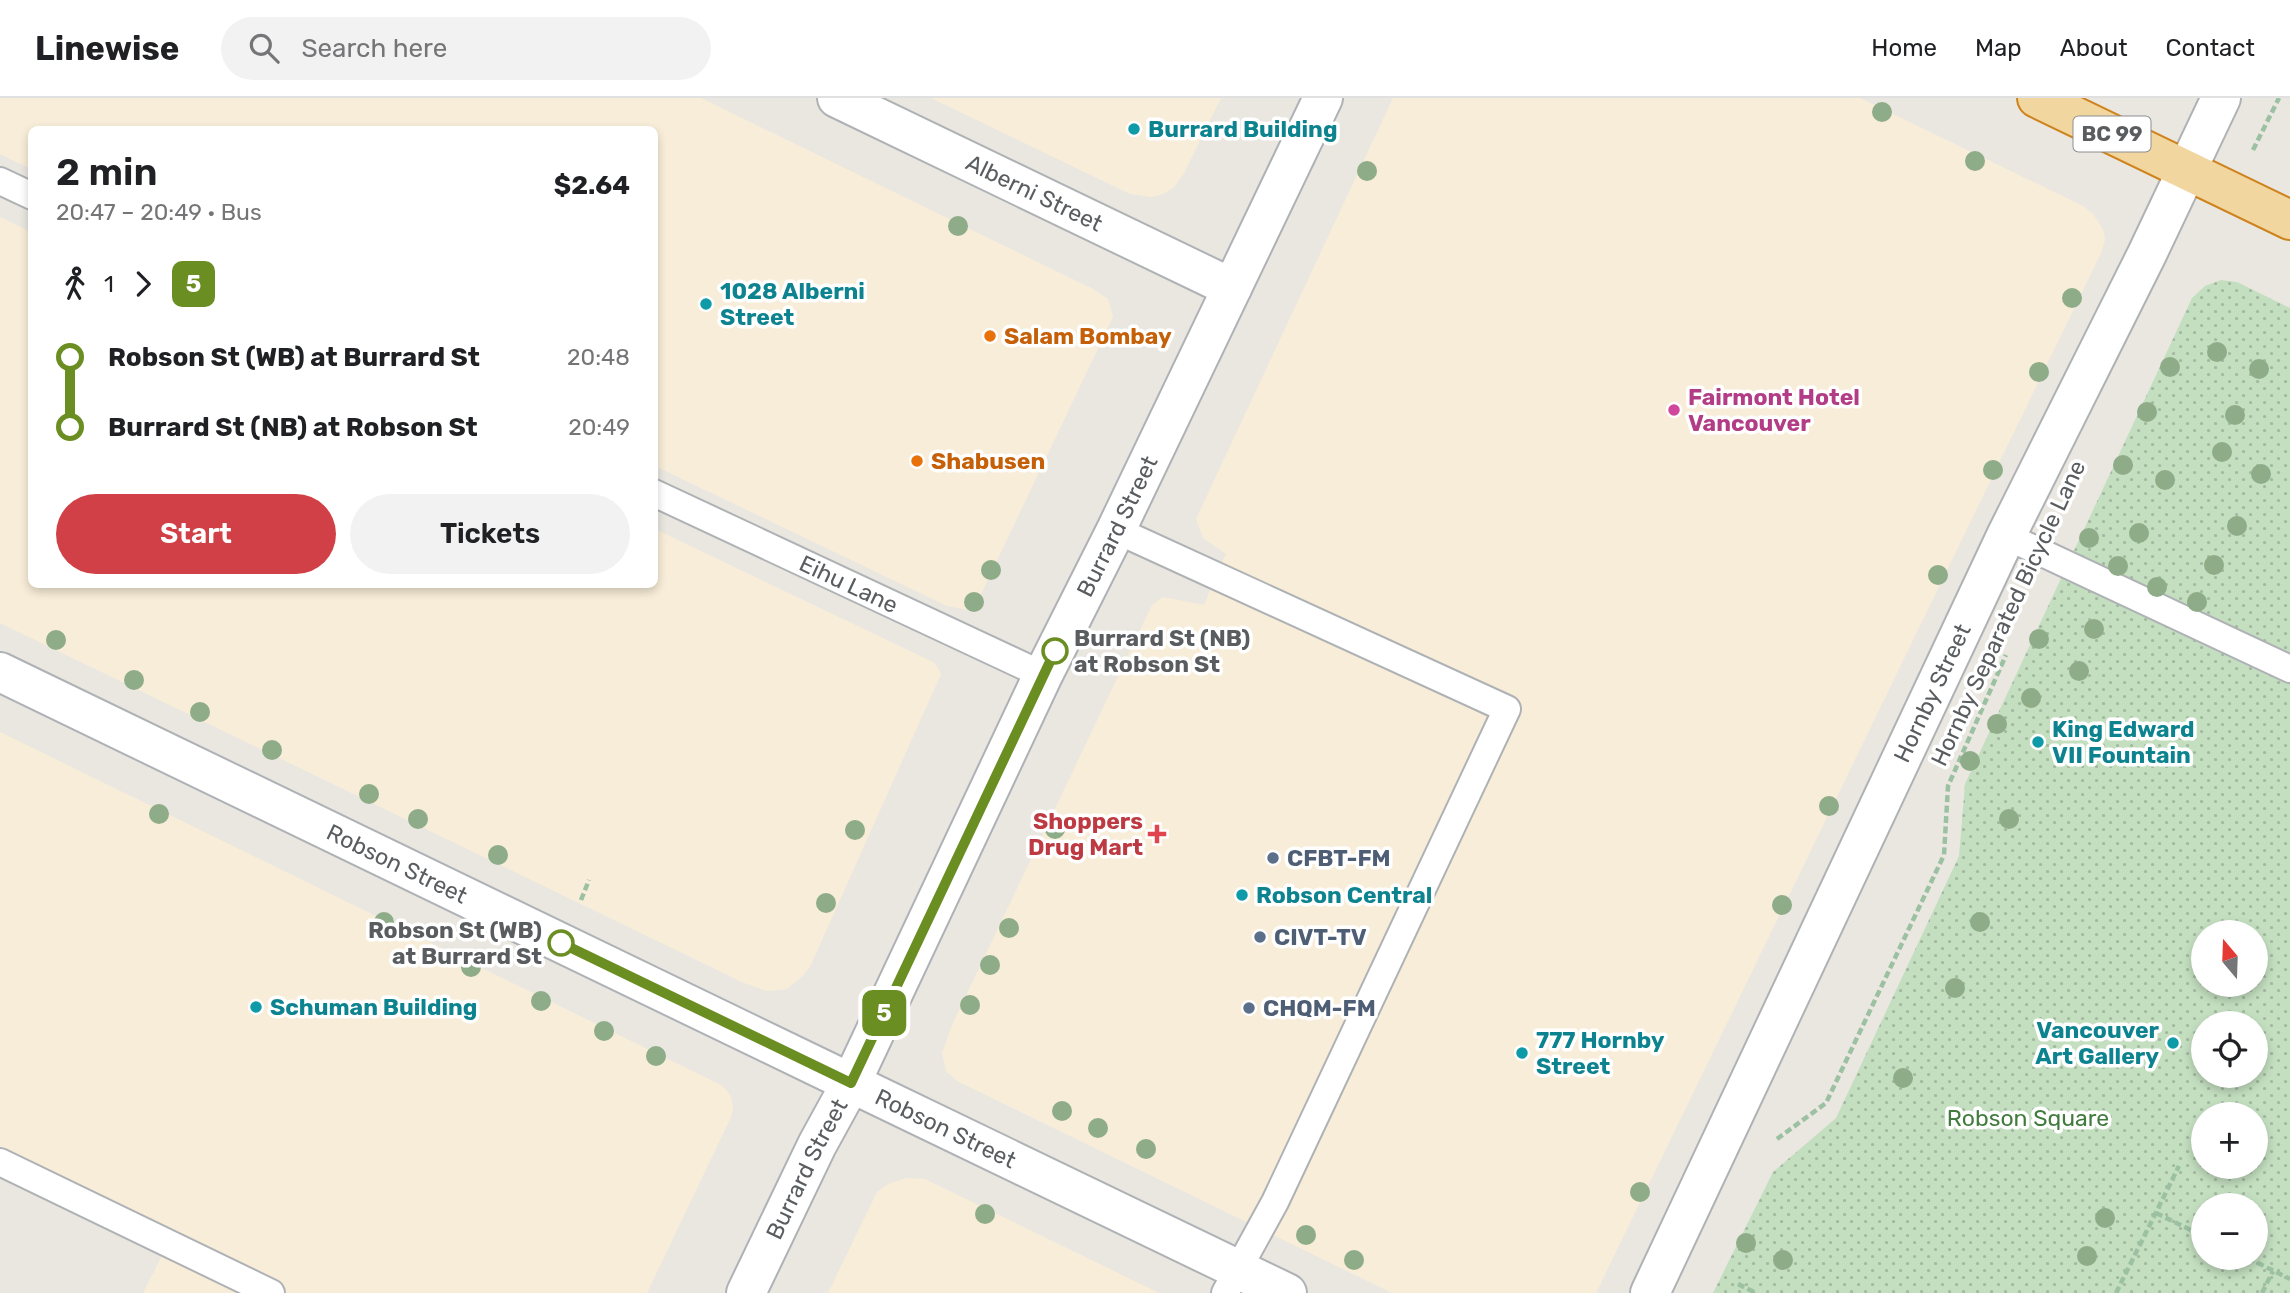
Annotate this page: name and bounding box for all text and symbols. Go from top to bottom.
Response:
search box [221,17,711,80]
text: Linewise [35,29,179,68]
icon: search [245,29,283,67]
text: Search here [301,33,447,64]
text: Home [1871,34,1937,62]
text: Map [1975,34,2022,62]
text: About [2060,34,2128,62]
text: Contact [2166,34,2255,62]
place label: Burrard Building [1148,115,1338,143]
road number: BC 99 [2074,117,2150,152]
marker: Burrard Building [1126,121,1142,137]
street label: Alberni Street [962,148,1107,238]
text: 2 min [56,149,158,195]
text: $2.64 [554,170,630,201]
text: 20:47 – 20:49 · Bus [56,198,262,226]
icon: walk [56,265,94,303]
icon: forward [124,265,162,303]
text: 1 [104,270,114,298]
text: 5 [186,270,201,298]
place label: 1028 Alberni Street [720,277,865,331]
marker: 1028 Alberni Street [698,296,714,312]
place label: Salam Bombay [1004,322,1172,350]
marker: Salam Bombay [982,328,998,344]
text: Robson St (WB) at Burrard St [108,342,480,373]
text: 20:48 [567,343,630,371]
place label: Fairmont Hotel Vancouver [1688,383,1860,437]
marker: Fairmont Hotel Vancouver [1666,402,1682,418]
text: Burrard St (NB) at Robson St [108,412,478,443]
text: 20:49 [568,413,630,441]
place label: Shabusen [931,447,1045,475]
street label: Burrard Street [1071,451,1163,601]
marker: Shabusen [909,453,925,469]
street label: Hornby Separated Bicycle Lane [1925,456,2091,770]
button: Start [56,494,336,574]
button: Tickets [350,494,630,574]
street label: Eihu Lane [795,549,902,619]
street label: Hornby Street [1888,619,1977,767]
place label: Burrard St (NB) at Robson St [1074,624,1250,678]
marker: Burrard St (NB) at Robson St [1042,638,1068,664]
place label: King Edward VII Fountain [2052,715,2195,769]
marker: King Edward VII Fountain [2030,734,2046,750]
place label: Shoppers Drug Mart [1028,807,1143,861]
street label: Robson Street [322,818,472,910]
marker: Shoppers Drug Mart [1149,826,1165,842]
place label: CFBT-FM [1287,844,1391,872]
marker: CFBT-FM [1265,850,1281,866]
place label: Robson Central [1256,881,1432,909]
marker: Robson Central [1234,887,1250,903]
place label: Robson St (WB) at Burrard St [368,916,542,970]
north arrow [2191,920,2268,998]
map controls [2191,920,2268,1270]
place label: CIVT-TV [1274,923,1367,951]
marker: CIVT-TV [1252,929,1268,945]
marker: Robson St (WB) at Burrard St [548,930,574,956]
line badge: 5 [861,990,907,1036]
place label: Schuman Building [270,993,477,1021]
place label: CHQM-FM [1263,994,1376,1022]
marker: Schuman Building [248,999,264,1015]
text: 5 [876,999,892,1027]
marker: CHQM-FM [1241,1000,1257,1016]
button: locate [2191,1011,2268,1088]
place label: Vancouver Art Gallery [2035,1016,2160,1070]
place label: 777 Hornby Street [1536,1026,1665,1080]
marker: Vancouver Art Gallery [2165,1035,2181,1051]
marker: 777 Hornby Street [1514,1045,1530,1061]
street label: Robson Street [871,1083,1021,1174]
street label: Burrard Street [760,1094,854,1244]
button: + [2191,1102,2268,1179]
park label: Robson Square [1947,1104,2109,1132]
button: − [2191,1193,2268,1270]

